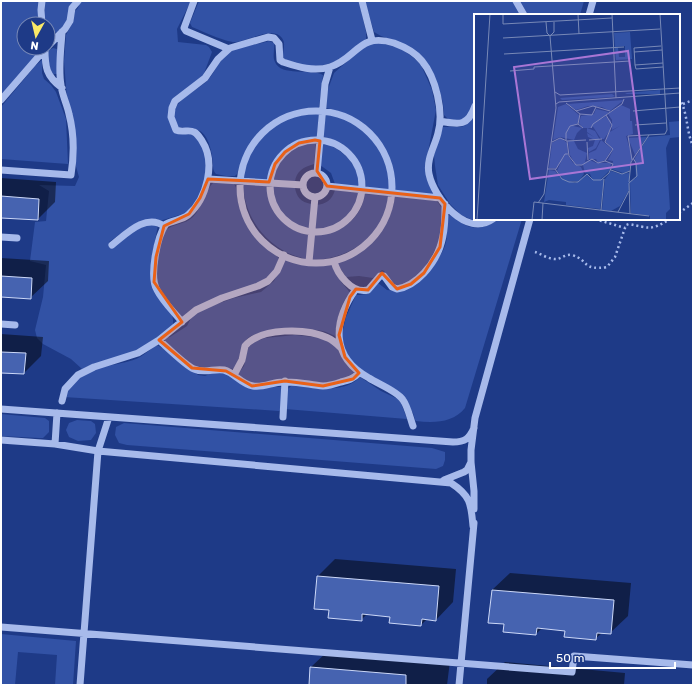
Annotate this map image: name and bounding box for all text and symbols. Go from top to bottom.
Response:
inset map [474,14,680,220]
north arrow [16,16,56,56]
text: N [30,38,40,52]
scale bar [550,644,675,670]
text: 50 m [556,651,584,665]

